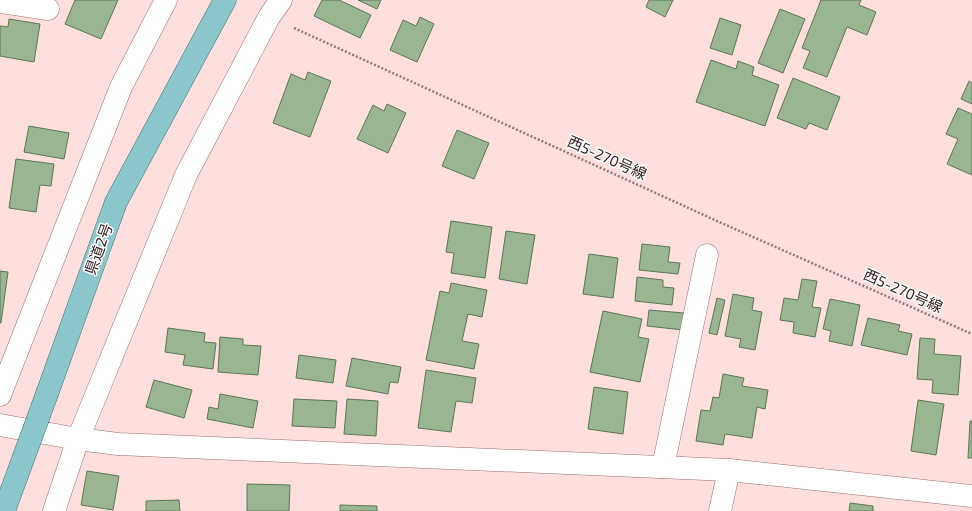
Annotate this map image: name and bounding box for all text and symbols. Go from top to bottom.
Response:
street label: 西5-270号線 [565,132,650,183]
street label: 県道2号 [80,220,116,277]
street label: 西5-270号線 [861,265,946,316]

